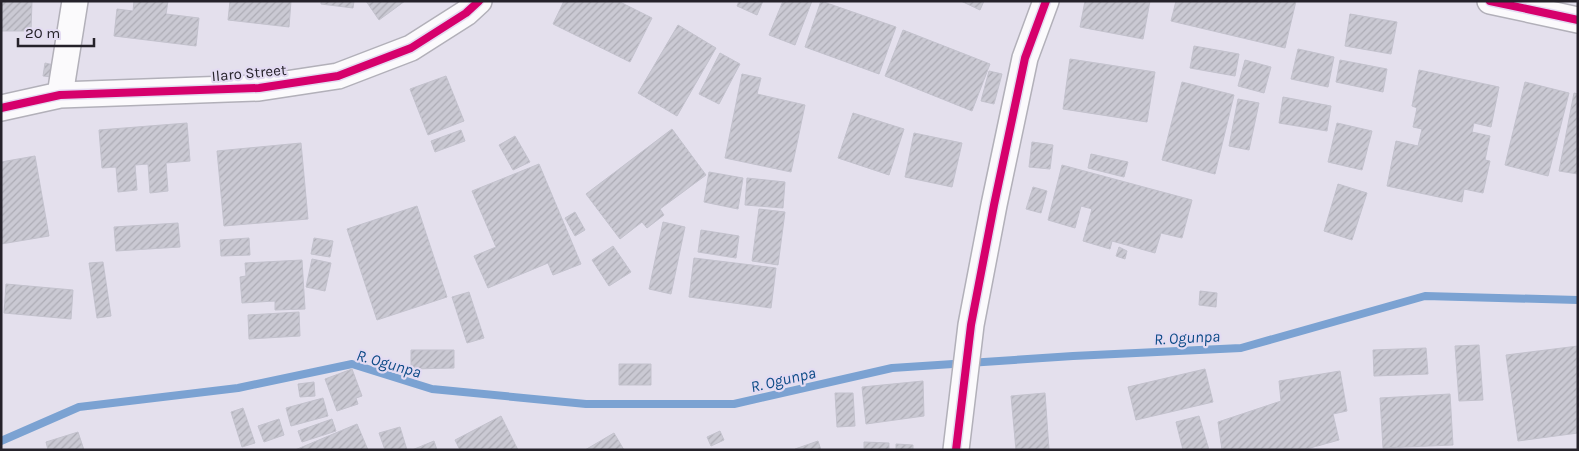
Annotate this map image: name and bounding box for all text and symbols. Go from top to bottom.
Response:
scale bar [18,15,94,47]
text: 20 m [25,24,60,42]
street label: Ilaro Street [211,61,288,85]
water label: R. Ogunpa [1153,326,1221,349]
water label: R. Ogunpa [354,345,423,382]
water label: R. Ogunpa [749,363,818,396]

